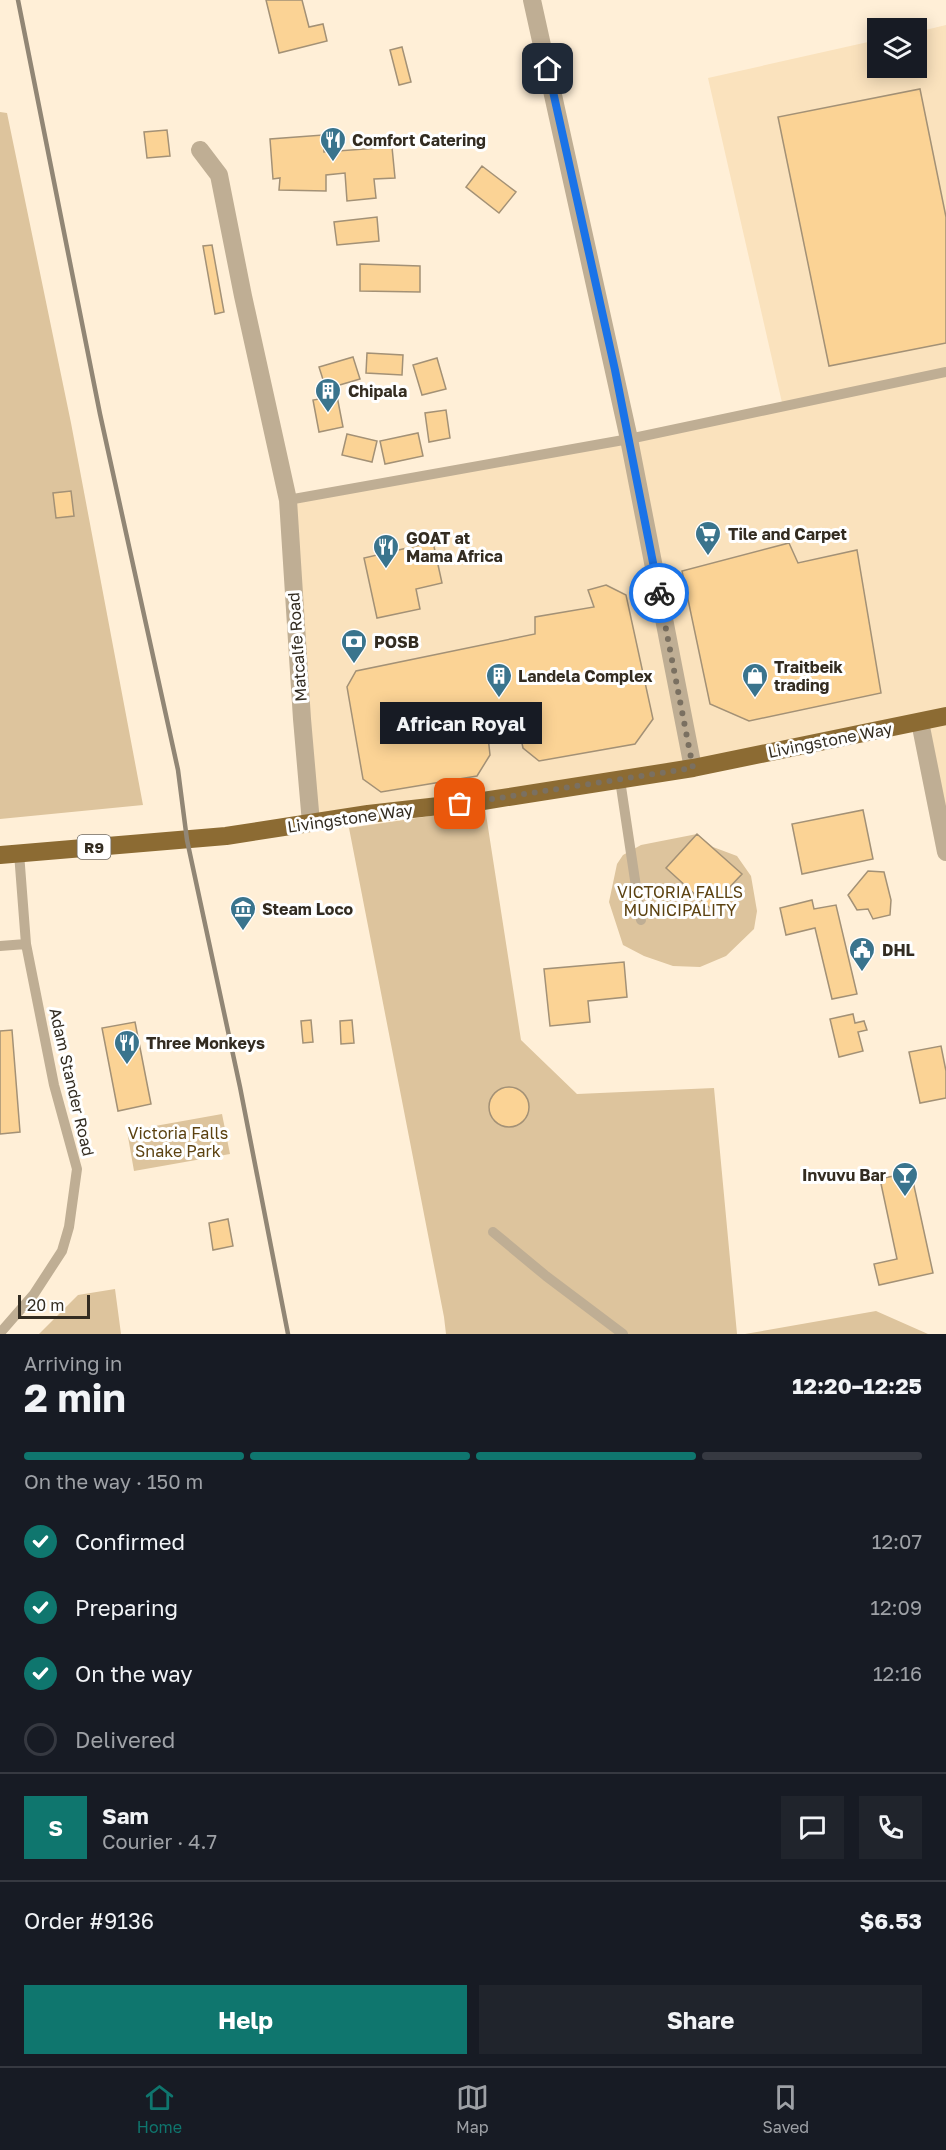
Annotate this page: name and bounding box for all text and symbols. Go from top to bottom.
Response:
map controls [867,18,927,78]
button: layers [867,18,927,78]
pin [522,43,573,94]
icon: home [531,52,564,85]
restaurant icon: Comfort Catering [318,125,348,163]
place label: Comfort Catering [352,130,486,150]
building icon: Chipala [313,376,343,414]
place label: Chipala [348,381,407,401]
supermarket icon: Tile and Carpet [693,519,723,557]
place label: Tile and Carpet [728,524,847,544]
place label: GOAT at Mama Africa [406,528,503,566]
restaurant icon: GOAT at Mama Africa [371,532,401,570]
courier [629,563,689,623]
icon: bike [643,577,676,610]
street label: Matcalfe Road [283,592,311,702]
bank icon: POSB [339,627,369,665]
place label: POSB [374,632,419,652]
place label: Traitbeik trading [774,657,843,695]
building icon: Landela Complex [484,661,514,699]
shop icon: Traitbeik trading [740,661,770,699]
place label: Landela Complex [518,666,653,686]
callout: African Royal [379,702,541,744]
text: African Royal [396,711,526,735]
street label: Livingstone Way [766,718,894,762]
pin [434,778,485,829]
icon: bag [443,787,476,820]
street label: Livingstone Way [286,799,414,837]
road number: R9 [78,835,110,859]
park label: VICTORIA FALLS MUNICIPALITY [617,882,743,920]
museum icon: Steam Loco [228,894,258,932]
place label: Steam Loco [262,899,354,919]
public building icon: DHL [847,935,877,973]
place label: DHL [882,940,915,960]
street label: Adam Stander Road [45,1006,99,1158]
restaurant icon: Three Monkeys [112,1028,142,1066]
place label: Three Monkeys [146,1033,265,1053]
park label: Victoria Falls Snake Park [128,1123,228,1161]
bar icon: Invuvu Bar [890,1160,920,1198]
place label: Invuvu Bar [802,1165,886,1185]
scale bar [18,1292,90,1320]
text: 20 m [27,1295,64,1315]
text: Arriving in [24,1351,122,1375]
text: 12:20–12:25 [792,1372,922,1399]
text: 2 min [24,1374,126,1421]
text: On the way · 150 m [24,1469,203,1493]
icon: check [24,1525,57,1558]
text: Confirmed [75,1528,185,1555]
text: 12:07 [872,1529,922,1553]
icon: check [24,1591,57,1624]
text: Preparing [75,1594,178,1621]
text: 12:09 [870,1595,922,1619]
icon: check [24,1657,57,1690]
text: On the way [75,1660,193,1687]
text: 12:16 [873,1661,922,1685]
text: Delivered [75,1726,175,1753]
button: chat [781,1796,844,1859]
button: phone [859,1796,922,1859]
text: Sam [102,1802,149,1829]
text: S [48,1814,63,1841]
text: Courier · 4.7 [102,1829,217,1853]
text: Order #9136 [24,1907,154,1934]
text: $6.53 [859,1907,922,1934]
button: Help [24,1985,467,2054]
button: Share [479,1985,922,2054]
tab: Home [137,2081,182,2137]
tab: Map [456,2081,489,2137]
tab: Saved [762,2081,809,2137]

